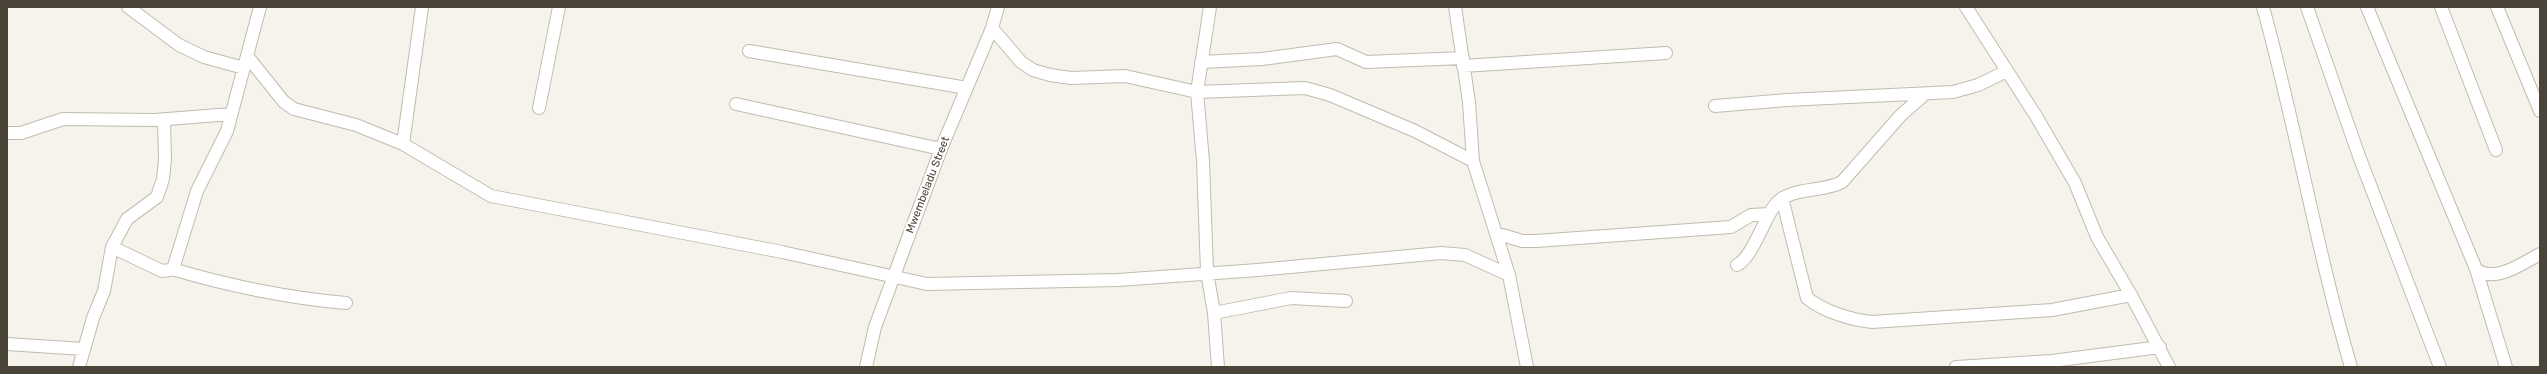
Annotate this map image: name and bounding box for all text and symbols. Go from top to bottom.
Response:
street label: Mwembeladu Street [903,135,953,235]

